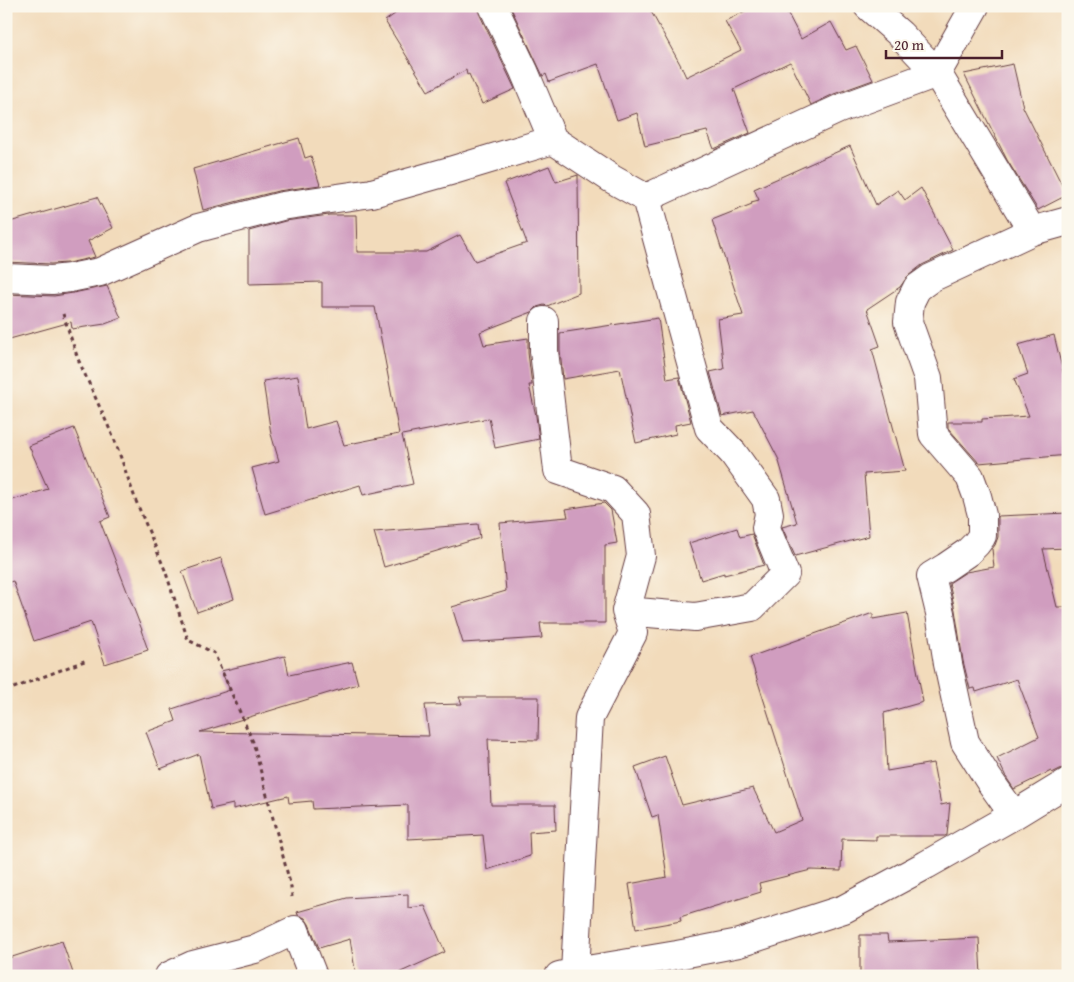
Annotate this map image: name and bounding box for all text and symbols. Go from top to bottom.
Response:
scale bar [886,28,1003,60]
text: 20 m [894,34,925,55]

